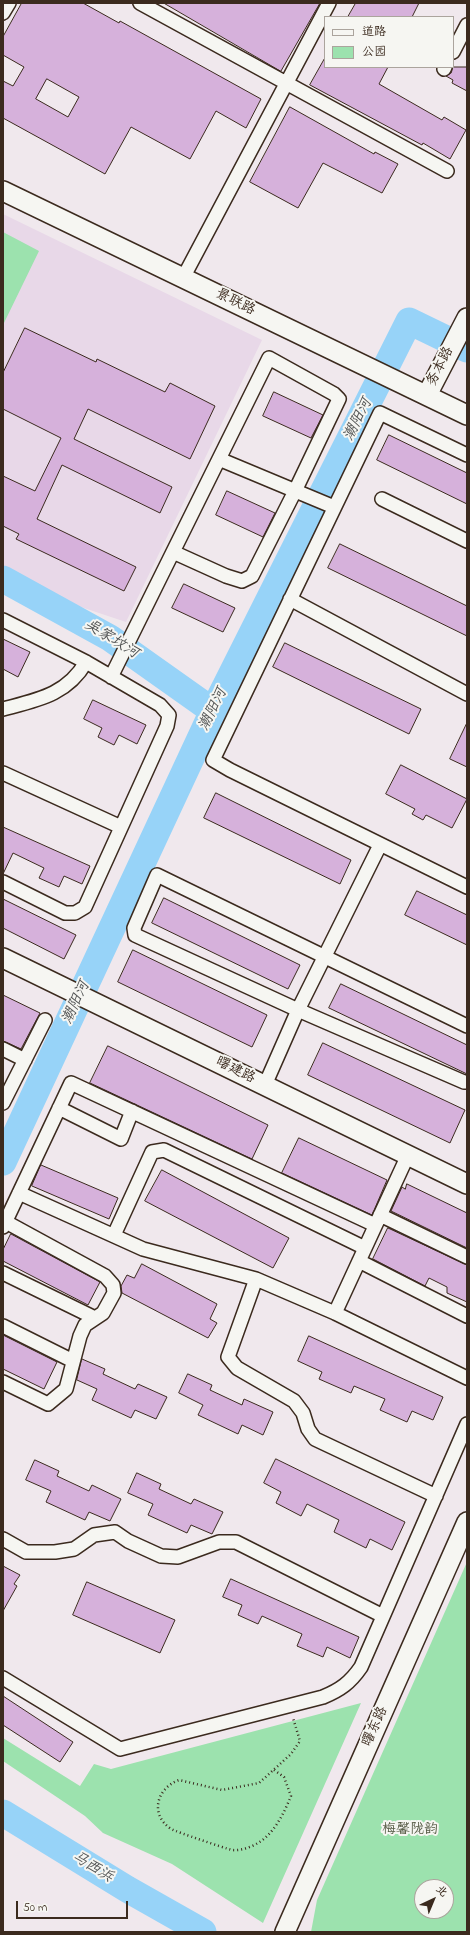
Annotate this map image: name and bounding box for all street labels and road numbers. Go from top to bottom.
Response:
street label: 景联路 [212,286,258,320]
street label: 务本路 [424,344,458,390]
street label: 曙建路 [212,1054,258,1088]
street label: 曙东路 [360,1704,392,1750]

